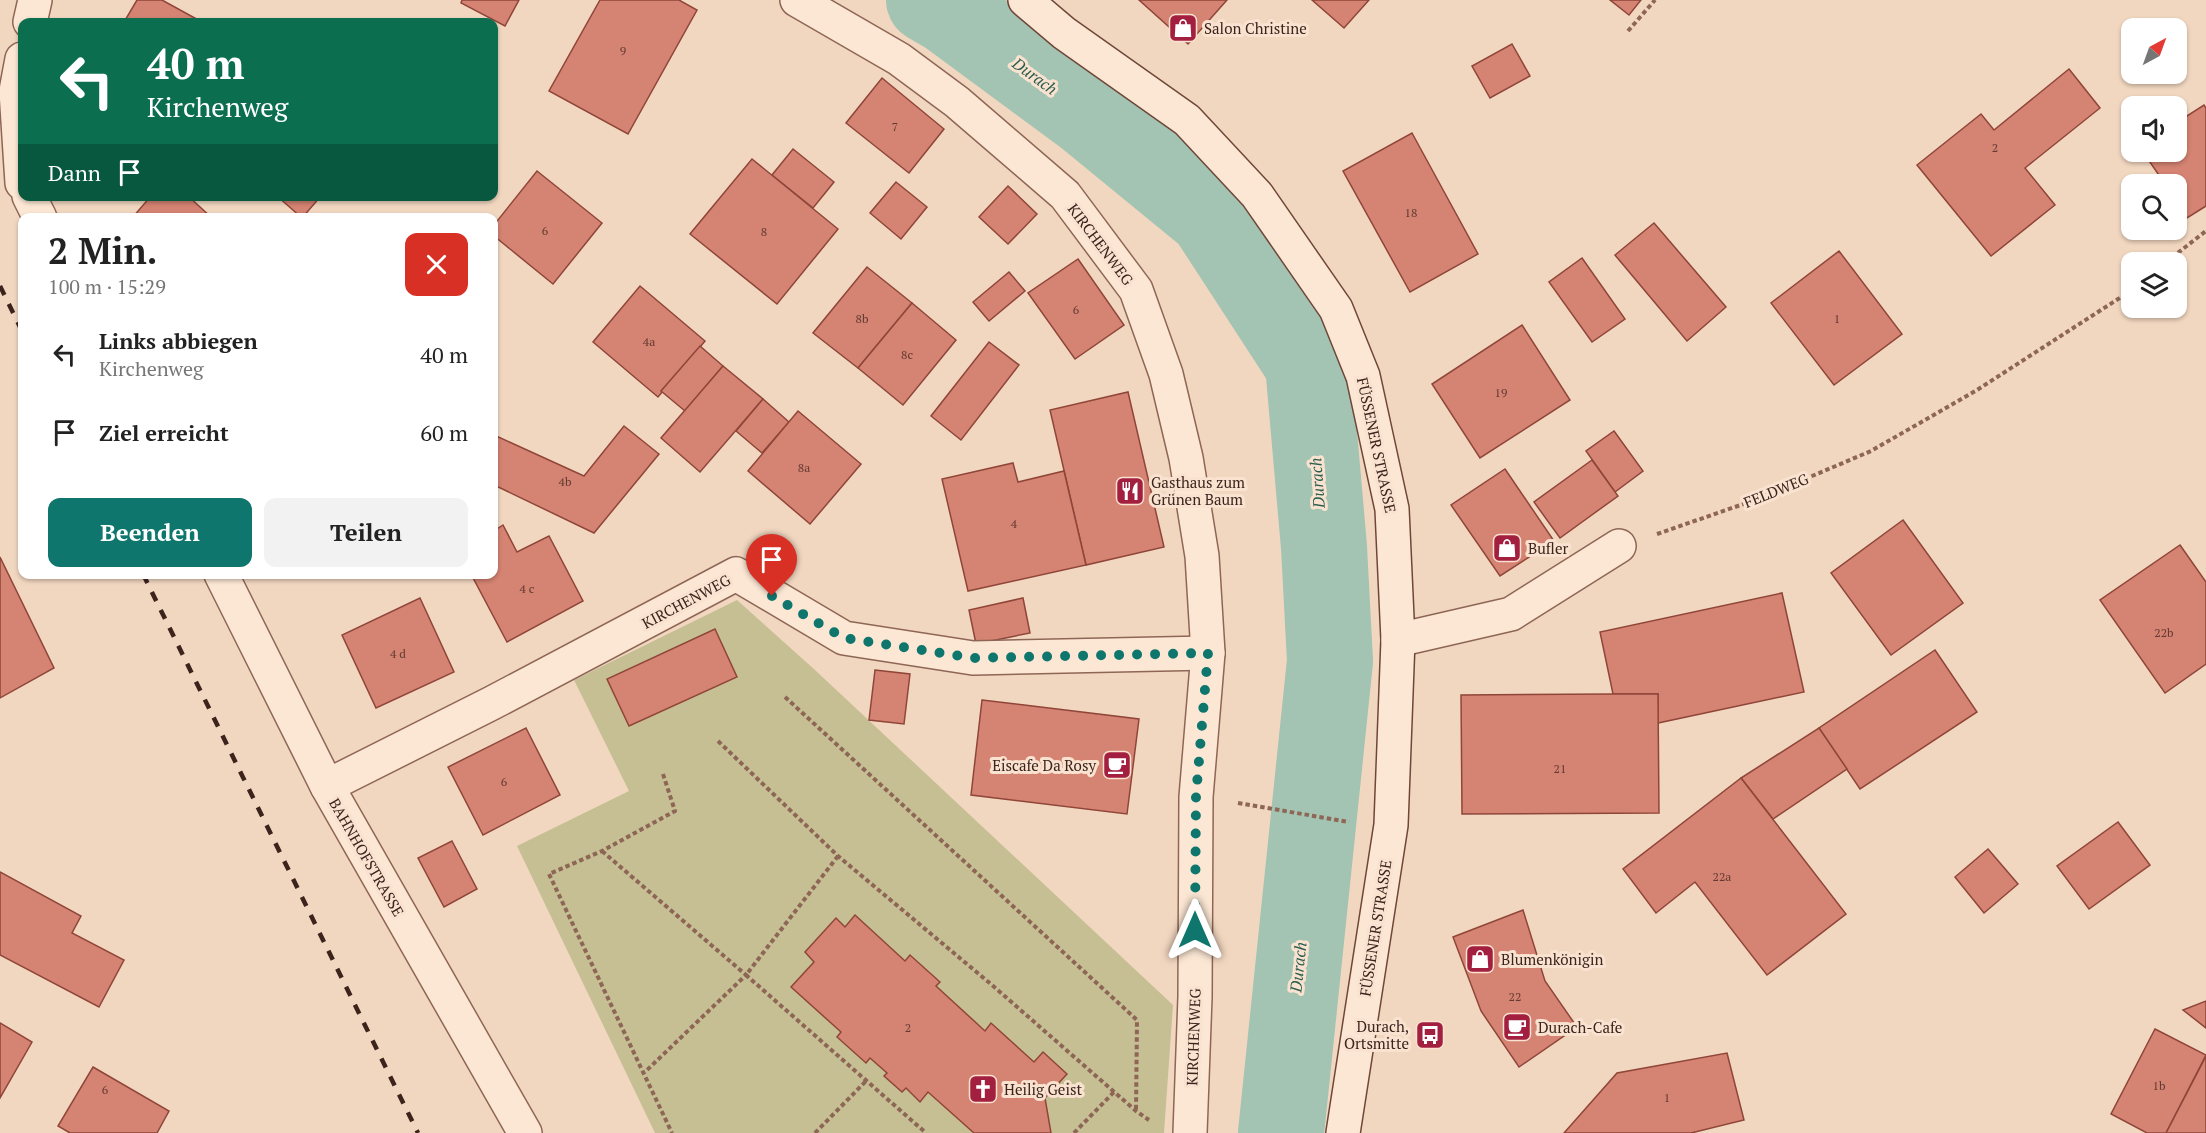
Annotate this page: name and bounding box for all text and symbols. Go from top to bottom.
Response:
shop icon: Salon Christine [1167,12,1199,44]
place label: Salon Christine [1204,18,1307,38]
north arrow [2121,18,2187,84]
map controls [2121,18,2187,318]
text: 40 m [147,35,245,91]
icon: left [48,42,126,120]
house number: 9 [620,43,626,58]
water label: Durach [1007,52,1062,100]
text: Kirchenweg [147,89,288,125]
button: sound [2121,96,2187,162]
house number: 7 [892,119,898,134]
house number: 2 [1992,140,1998,155]
icon: arrive [113,156,146,189]
text: Dann [48,158,101,187]
button: search [2121,174,2187,240]
street label: KIRCHENWEG [1064,199,1139,289]
house number: 18 [1405,205,1417,220]
house number: 6 [542,223,549,238]
house number: 8 [761,224,767,239]
text: 2 Min. [48,227,157,274]
button: close [405,233,468,296]
button: layers [2121,252,2187,318]
text: 100 m · 15:29 [48,273,166,300]
house number: 6 [1073,302,1080,317]
house number: 8b [856,311,869,326]
house number: 1 [1834,311,1840,326]
text: Links abbiegen [99,326,258,355]
house number: 4a [643,334,655,349]
icon: left [48,338,81,371]
text: 40 m [420,340,468,369]
house number: 8c [901,347,913,362]
text: Kirchenweg [99,355,204,382]
street label: FÜSSENER STRASSE [1353,375,1401,515]
house number: 19 [1495,385,1507,400]
icon: arrive [48,416,81,449]
text: Ziel erreicht [99,418,229,447]
text: 60 m [420,418,468,447]
water label: Durach [1304,457,1330,510]
house number: 8a [798,460,810,475]
street label: FELDWEG [1741,468,1812,512]
place label: Gasthaus zum Grünen Baum [1151,472,1245,509]
house number: 4b [559,474,572,489]
restaurant icon: Gasthaus zum Grünen Baum [1114,475,1146,507]
button: Beenden [48,498,252,567]
button: Teilen [264,498,468,567]
house number: 4 [1011,516,1018,531]
shop icon: Bufler [1491,532,1523,564]
pin [746,534,797,596]
place label: Bufler [1528,538,1569,558]
icon: arrive [755,543,788,576]
street label: KIRCHENWEG [638,569,734,633]
house number: 4 c [520,581,535,596]
house number: 22b [2154,625,2174,640]
house number: 4 d [390,646,406,661]
cafe icon: Eiscafe Da Rosy [1101,749,1133,781]
place label: Eiscafe Da Rosy [992,755,1096,775]
house number: 21 [1554,761,1566,776]
house number: 6 [501,774,508,789]
street label: BAHNHOFSTRASSE [325,794,409,920]
street label: FÜSSENER STRASSE [1354,858,1396,998]
house number: 22a [1713,869,1731,884]
position arrow [1163,898,1227,962]
water label: Durach [1284,941,1312,994]
shop icon: Blumenkönigin [1464,943,1496,975]
place label: Blumenkönigin [1501,949,1603,969]
street label: KIRCHENWEG [1181,987,1205,1086]
house number: 22 [1509,989,1521,1004]
cafe icon: Durach-Cafe [1501,1011,1533,1043]
place label: Durach, Ortsmitte [1344,1016,1409,1053]
place label: Durach-Cafe [1538,1017,1622,1037]
bus stop icon: Durach, Ortsmitte [1414,1019,1446,1051]
house number: 2 [905,1020,911,1035]
church icon: Heilig Geist [967,1073,999,1105]
house number: 1b [2153,1078,2166,1093]
place label: Heilig Geist [1004,1079,1082,1099]
house number: 6 [102,1082,109,1097]
house number: 1 [1664,1090,1670,1105]

